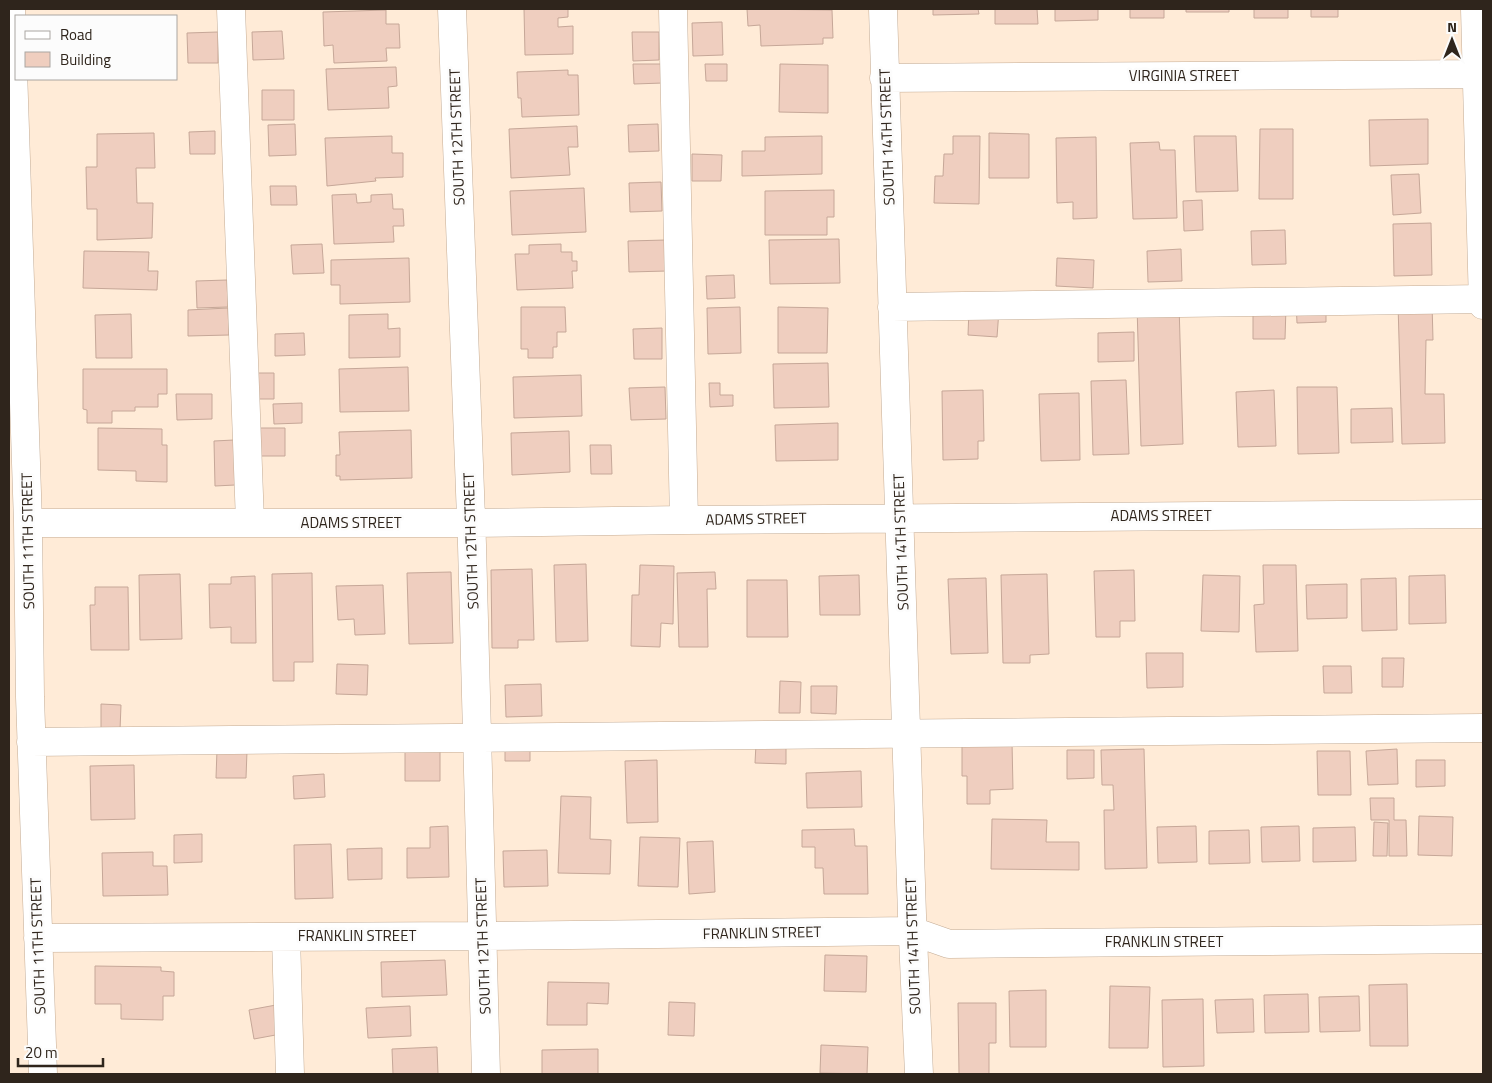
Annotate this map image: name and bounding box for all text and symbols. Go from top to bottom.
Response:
legend [15,15,178,80]
north arrow [1427,15,1477,65]
text: N [1447,16,1457,37]
text: Road [60,23,92,46]
text: Building [60,48,111,71]
street label: VIRGINIA STREET [1129,64,1239,87]
street label: SOUTH 12TH STREET [443,68,470,206]
street label: SOUTH 14TH STREET [873,68,900,206]
street label: SOUTH 11TH STREET [15,472,40,610]
street label: SOUTH 12TH STREET [457,472,484,610]
street label: SOUTH 14TH STREET [887,473,914,611]
street label: ADAMS STREET [1110,504,1212,527]
street label: ADAMS STREET [705,506,807,531]
street label: ADAMS STREET [300,511,402,534]
street label: SOUTH 11TH STREET [24,877,51,1015]
street label: SOUTH 12TH STREET [469,877,496,1015]
street label: SOUTH 14TH STREET [899,877,926,1015]
street label: FRANKLIN STREET [702,920,822,945]
street label: FRANKLIN STREET [298,924,416,947]
street label: FRANKLIN STREET [1105,930,1223,953]
scale bar [18,1036,102,1068]
text: 20 m [25,1041,58,1064]

